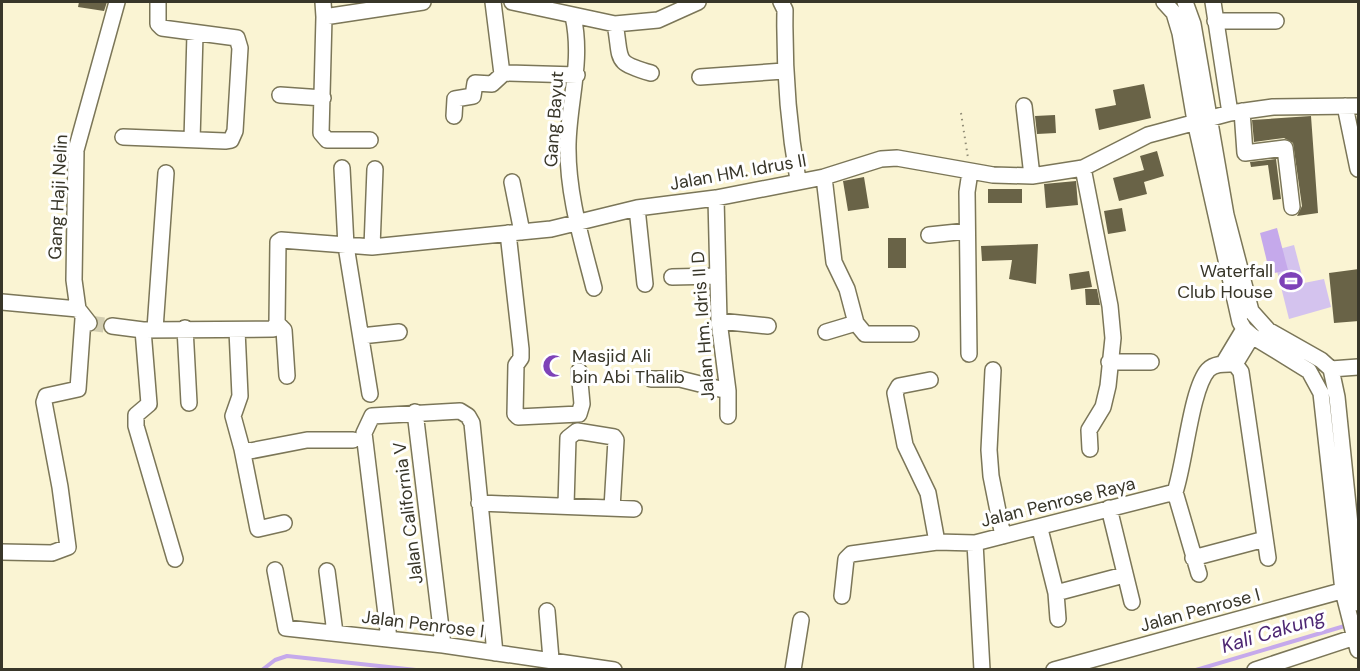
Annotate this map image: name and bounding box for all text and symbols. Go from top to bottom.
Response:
street label: Gang Bayut [539,70,569,168]
street label: Gang Haji Nelin [43,134,73,260]
street label: Jalan HM. Idrus II [668,148,808,196]
street label: Jalan Hm. Idris II D [686,250,720,402]
place label: Waterfall Club House [1177,259,1273,304]
sports icon: Waterfall Club House [1278,268,1304,294]
place label: Masjid Ali bin Abi Thalib [572,344,685,389]
mosque icon: Masjid Ali bin Abi Thalib [541,353,567,379]
street label: Jalan California V [387,441,429,585]
street label: Jalan Penrose Raya [978,471,1138,533]
street label: Jalan Penrose I [1137,582,1263,638]
water label: Kali Cakung [1218,603,1329,659]
street label: Jalan Penrose I [360,605,486,643]

